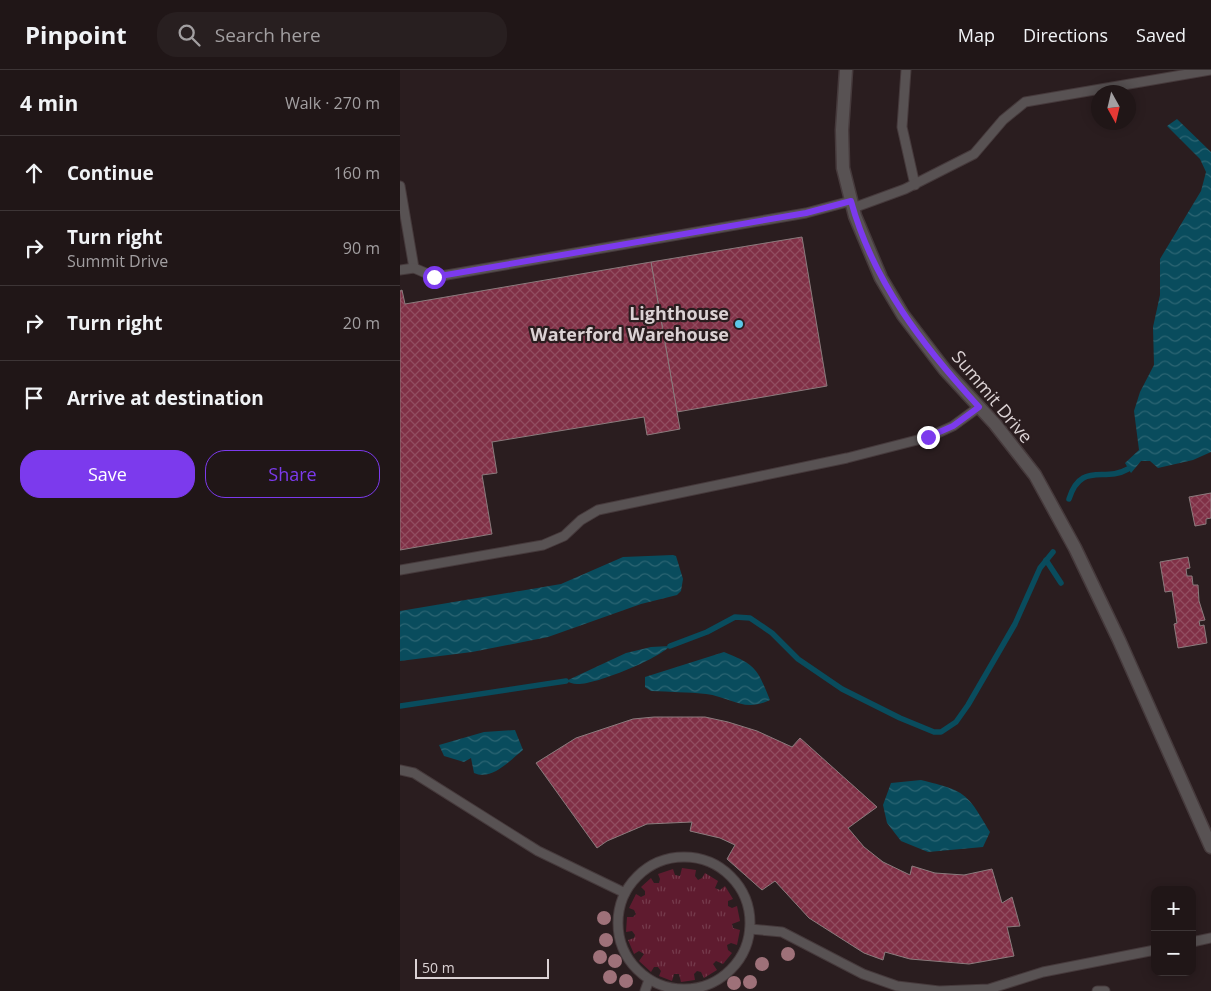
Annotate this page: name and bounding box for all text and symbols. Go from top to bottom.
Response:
search box [157,12,507,57]
text: Pinpoint [25,18,127,51]
icon: search [175,21,203,49]
text: Search here [215,22,321,48]
text: Map [958,23,995,47]
text: Directions [1023,23,1108,47]
text: Saved [1136,23,1186,47]
north arrow [1091,85,1136,130]
text: 4 min [20,89,78,117]
text: Walk · 270 m [285,92,380,114]
icon: ahead [20,159,48,187]
text: Continue [67,160,154,186]
text: 160 m [334,162,380,184]
text: Turn right [67,224,162,250]
icon: right [20,234,48,262]
text: 90 m [343,237,380,259]
text: Summit Drive [67,250,168,272]
route start [423,266,446,289]
place label: Lighthouse Waterford Warehouse [530,301,729,346]
icon: right [20,309,48,337]
text: Turn right [67,310,162,336]
text: 20 m [343,312,380,334]
marker: Lighthouse Waterford Warehouse [733,318,745,330]
street label: Summit Drive [947,345,1039,448]
icon: arrive [20,384,48,412]
text: Arrive at destination [67,385,264,411]
route end [917,426,940,449]
button: Save [20,450,195,498]
button: Share [205,450,380,498]
map controls [1151,886,1196,976]
button: + [1151,886,1196,931]
button: − [1151,931,1196,976]
scale bar [415,956,549,979]
text: 50 m [422,958,455,977]

